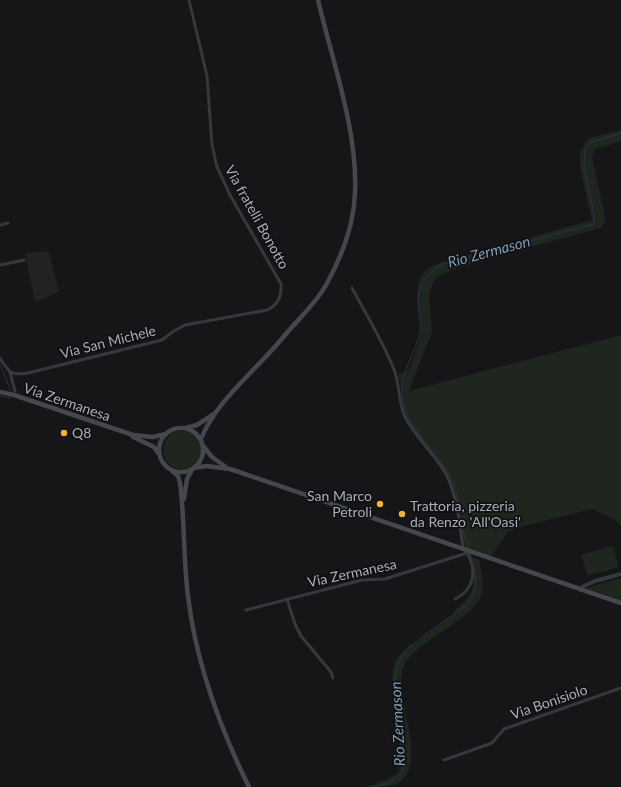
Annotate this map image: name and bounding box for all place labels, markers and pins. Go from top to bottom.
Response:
place label: Q8 [72,424,91,441]
marker: Q8 [59,428,69,438]
place label: San Marco Petroli [307,487,372,520]
place label: Trattoria, pizzeria da Renzo 'All'Oasi' [410,497,521,530]
marker: San Marco Petroli [375,499,385,509]
marker: Trattoria, pizzeria da Renzo 'All'Oasi' [397,509,407,519]

